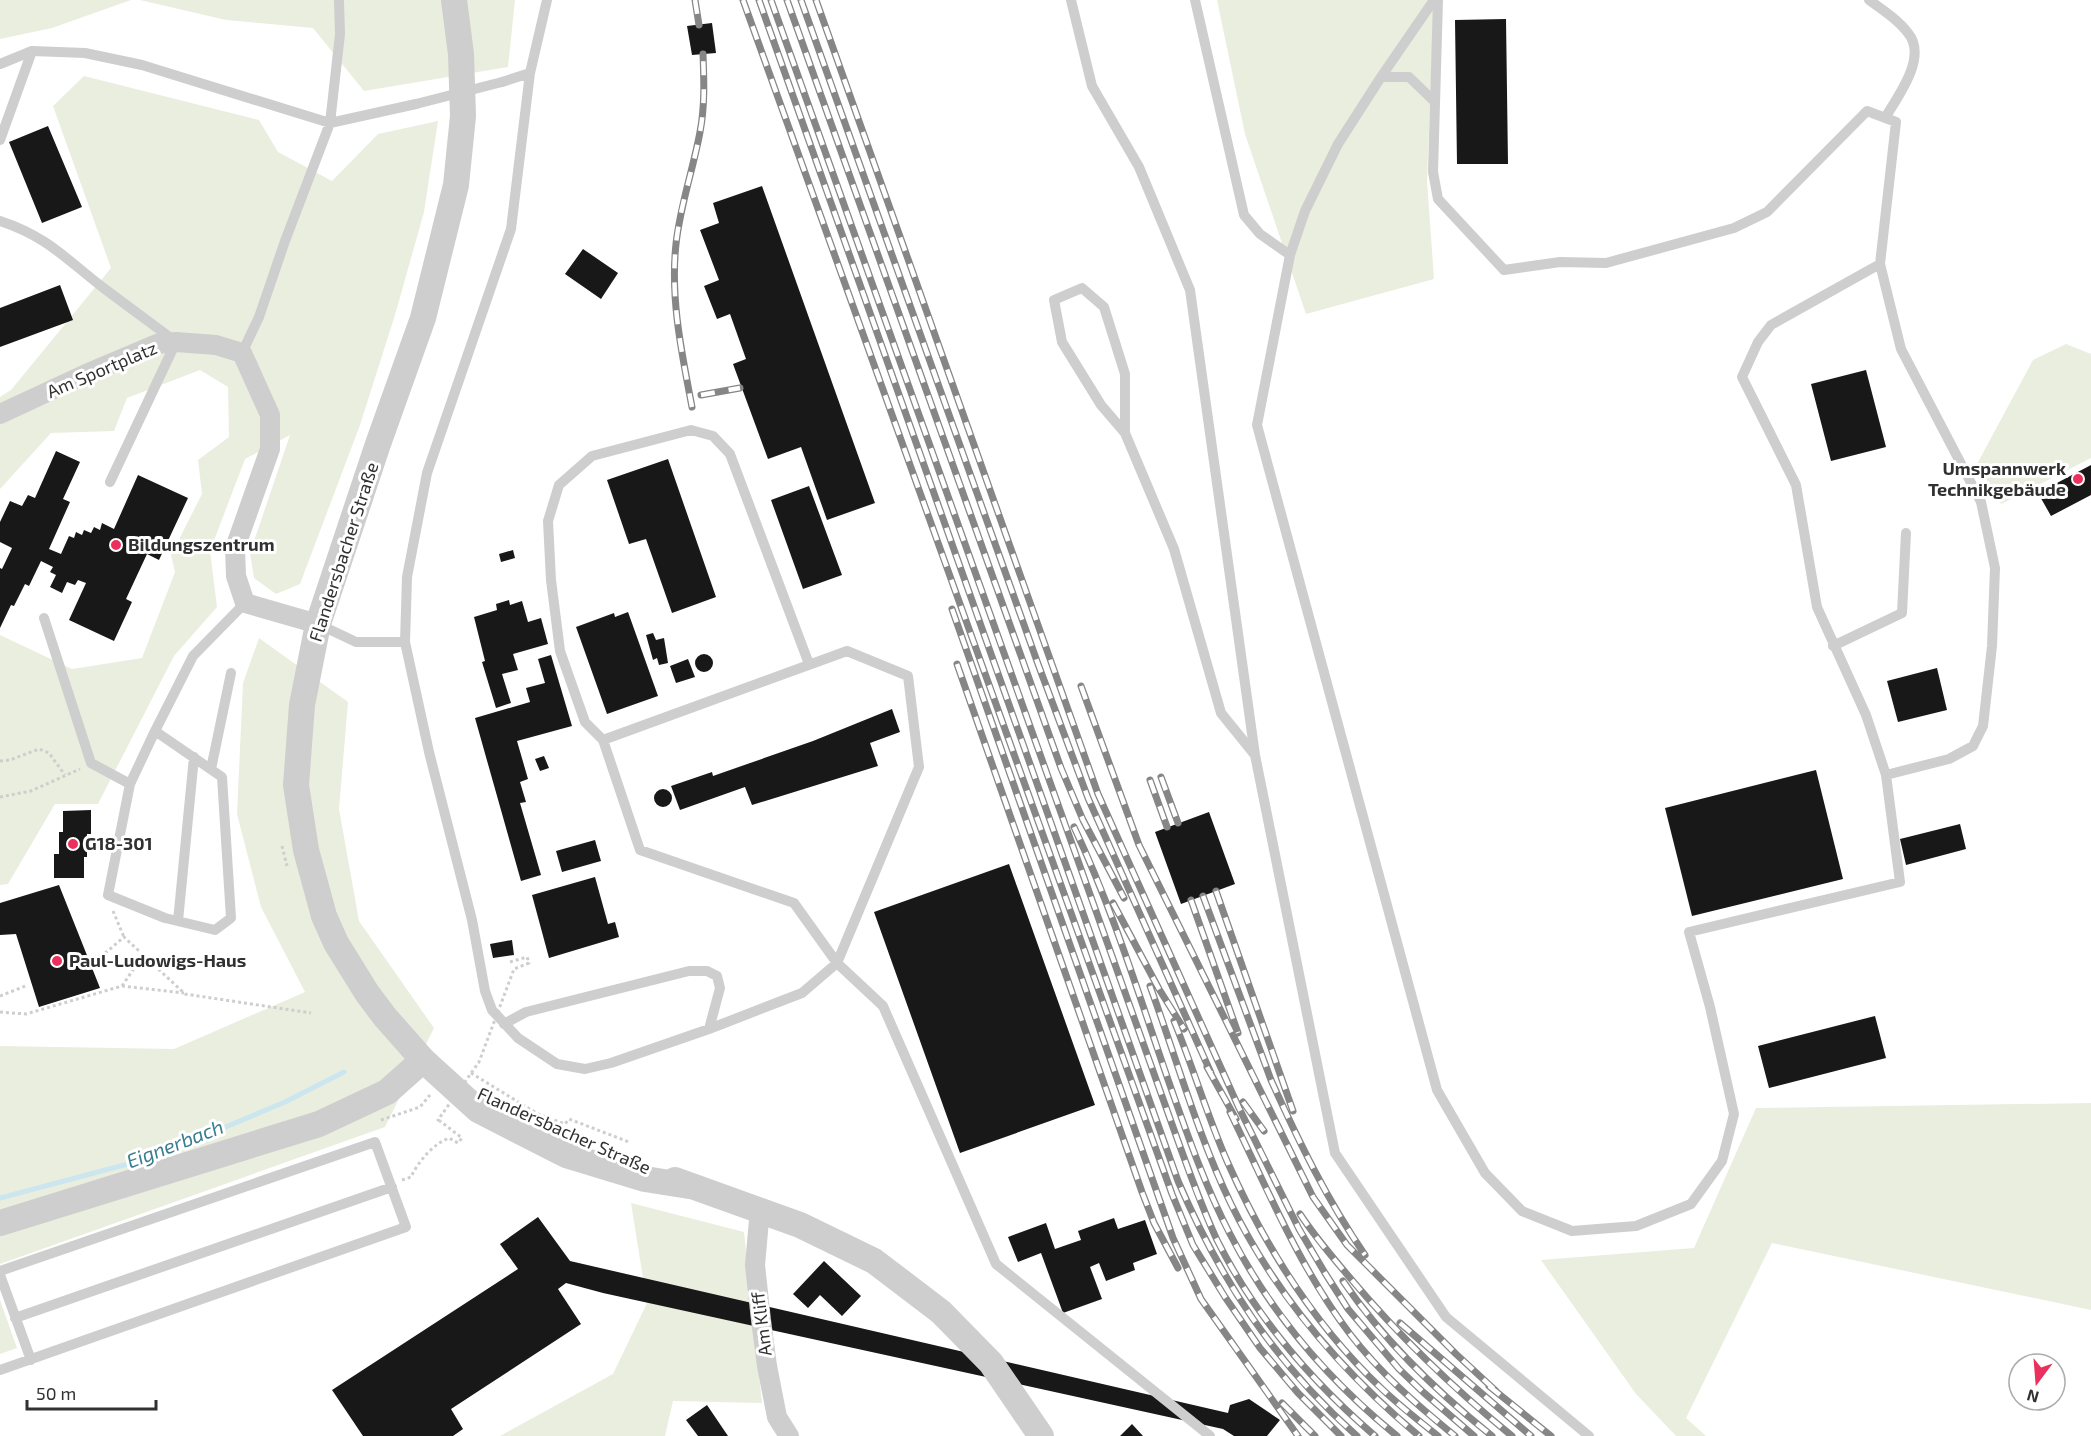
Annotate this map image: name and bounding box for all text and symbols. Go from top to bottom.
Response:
street label: Am Sportplatz [43,336,160,402]
place label: Umspannwerk Technikgebäude [1928,457,2066,500]
street label: Flandersbacher Straße [304,459,382,644]
marker: Umspannwerk Technikgebäude [2071,472,2085,486]
place label: Bildungszentrum [128,533,275,555]
marker: Bildungszentrum [109,538,123,552]
place label: G18-301 [85,832,152,854]
marker: G18-301 [66,837,80,851]
place label: Paul-Ludowigs-Haus [69,949,246,971]
marker: Paul-Ludowigs-Haus [50,954,64,968]
street label: Flandersbacher Straße [474,1082,654,1178]
water label: Eignerbach [123,1114,227,1173]
street label: Am Kliff [746,1290,776,1357]
north arrow [2007,1352,2067,1412]
scale bar [27,1373,156,1411]
text: 50 m [36,1382,76,1404]
text: N [2025,1386,2041,1408]

